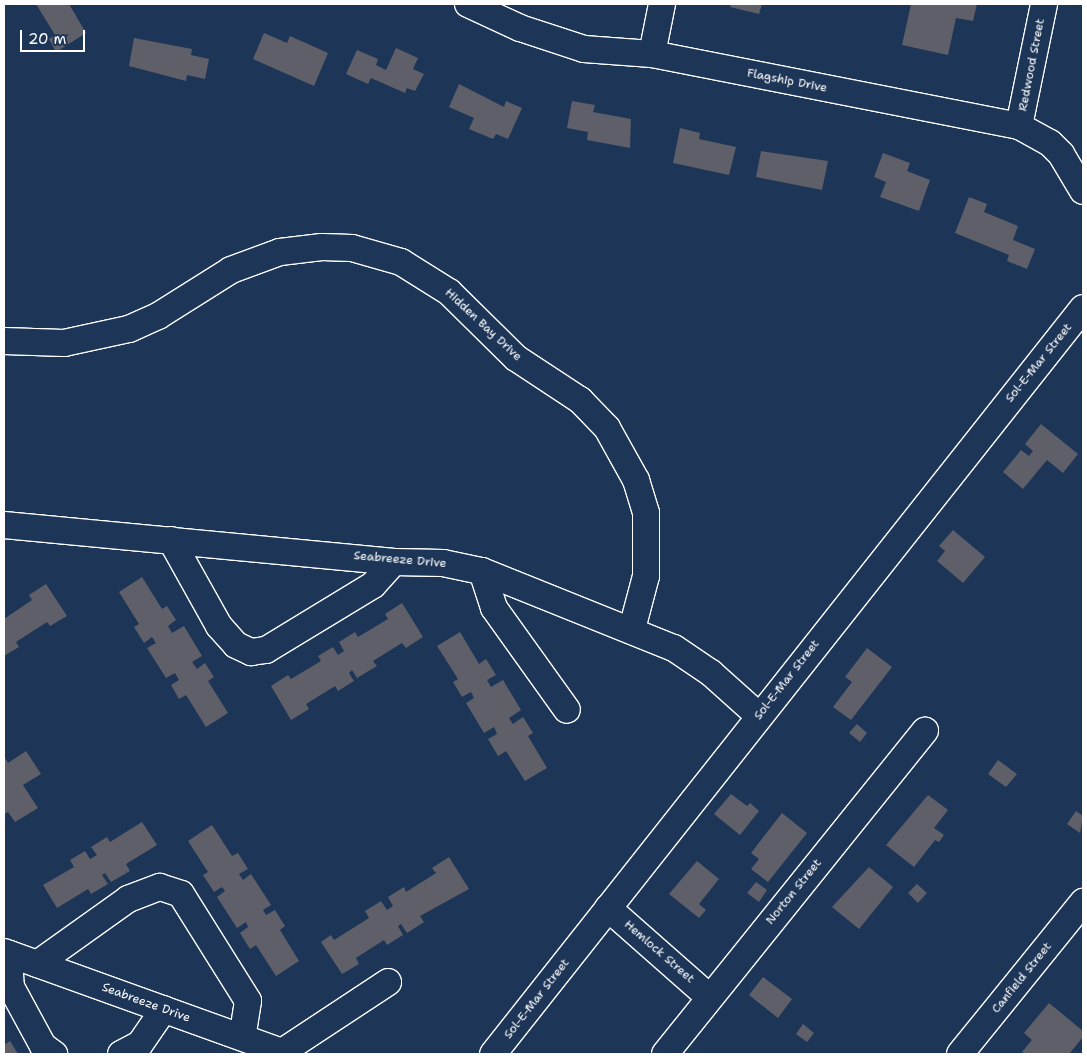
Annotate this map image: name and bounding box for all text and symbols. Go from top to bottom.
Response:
street label: Redwood Street [1016,17,1048,113]
scale bar [22,20,88,52]
text: 20 m [28,29,67,49]
street label: Flagship Drive [746,66,828,96]
street label: Hidden Bay Drive [442,286,524,364]
street label: Sol-E-Mar Street [1003,321,1075,405]
street label: Seabreeze Drive [353,549,447,571]
street label: Sol-E-Mar Street [751,637,823,723]
street label: Norton Street [763,856,825,928]
street label: Hemlock Street [621,918,697,986]
street label: Canfield Street [989,940,1055,1016]
street label: Sol-E-Mar Street [501,956,573,1042]
street label: Seabreeze Drive [100,980,192,1026]

